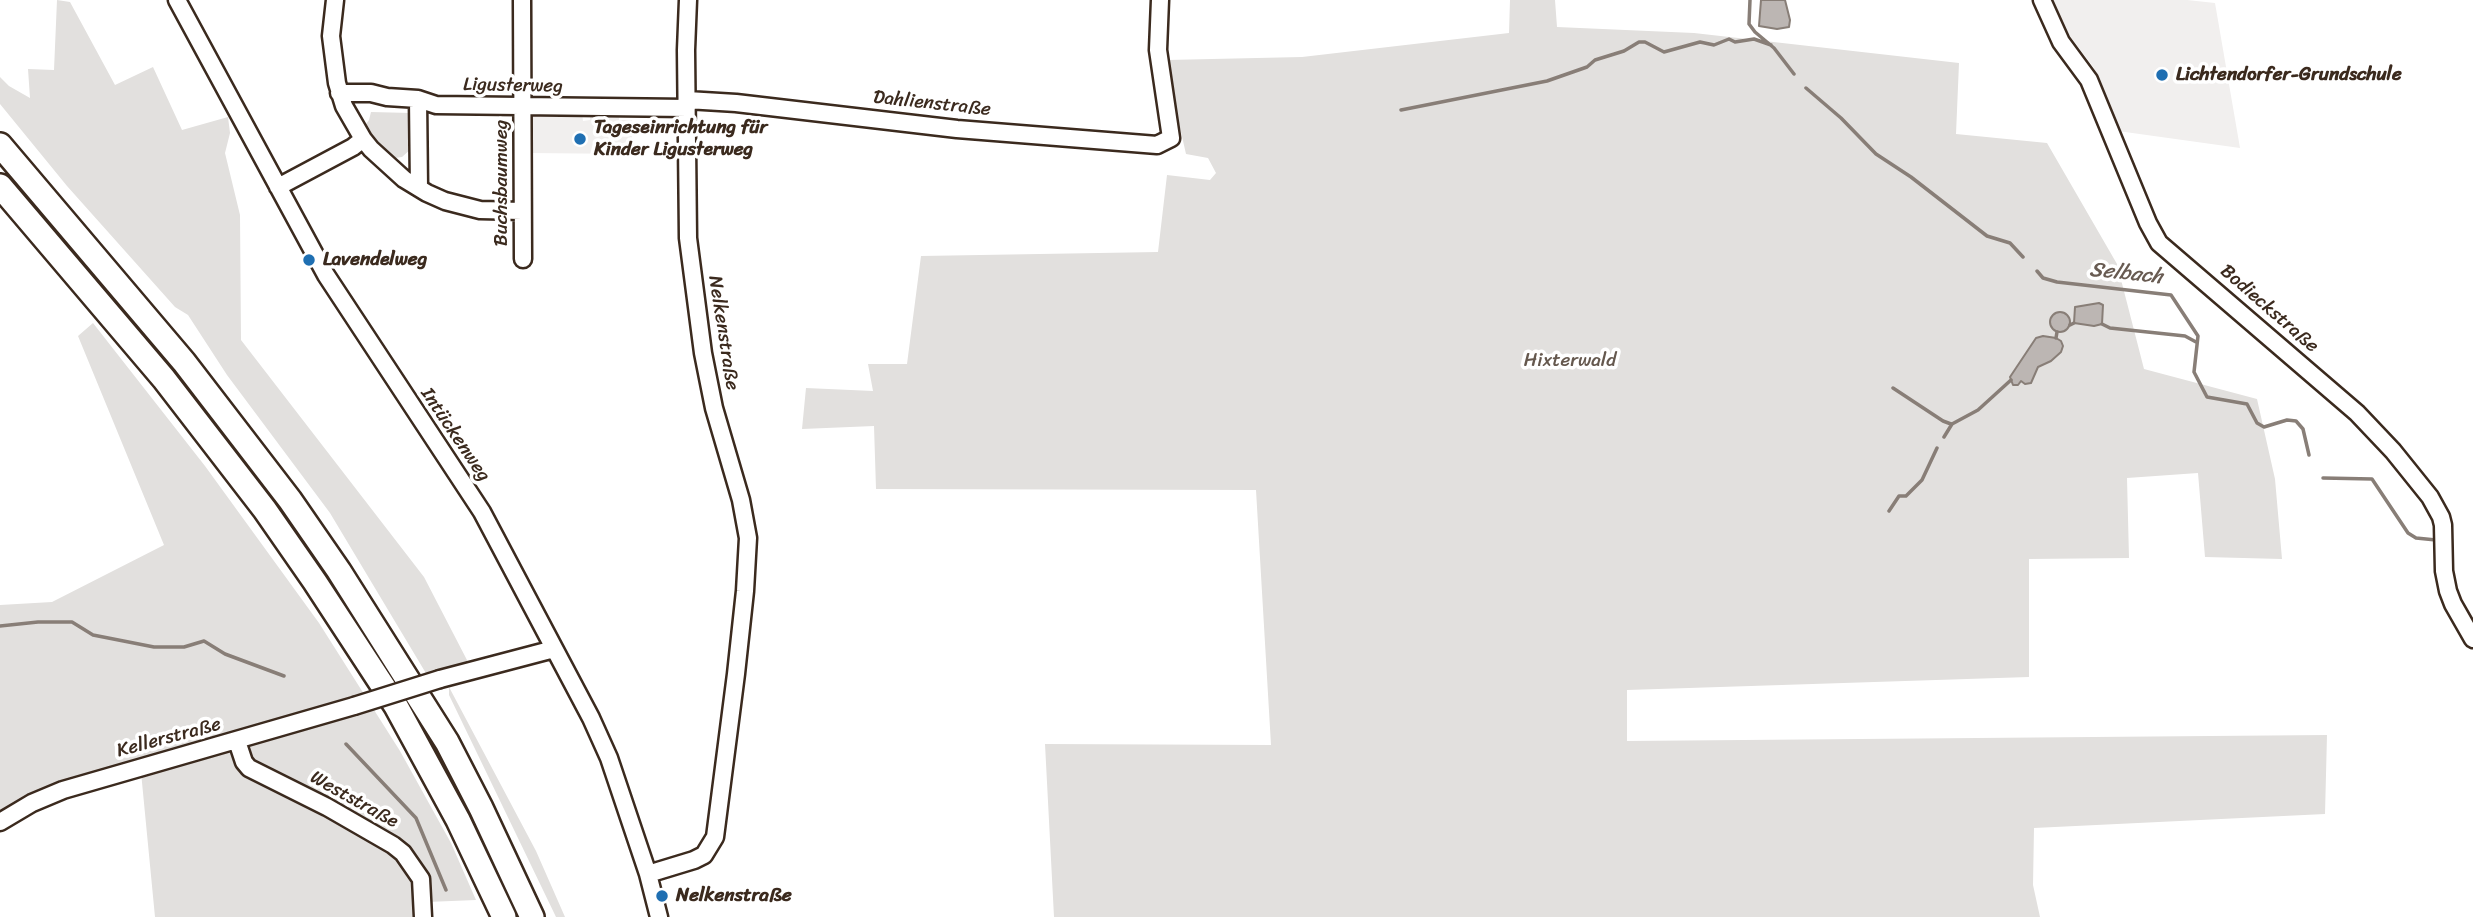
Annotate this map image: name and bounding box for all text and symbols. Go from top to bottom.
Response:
place label: Lichtendorfer-Grundschule [2176,64,2402,86]
marker: Lichtendorfer-Grundschule [2154,67,2170,83]
street label: Ligusterweg [463,74,563,98]
street label: Dahlienstraße [872,86,992,122]
place label: Tageseinrichtung für Kinder Ligusterweg [594,117,767,161]
street label: Buchsbaumweg [491,120,513,246]
marker: Tageseinrichtung für Kinder Ligusterweg [572,131,588,147]
place label: Lavendelweg [323,249,427,271]
marker: Lavendelweg [301,252,317,268]
water label: Selbach [2088,258,2164,290]
street label: Bodieckstraße [2215,260,2323,358]
street label: Nelkenstraße [703,274,743,392]
park label: Hixterwald [1524,350,1616,372]
street label: Intückenweg [415,384,495,486]
street label: Kellerstraße [114,713,224,763]
street label: Weststraße [306,766,402,834]
place label: Nelkenstraße [676,885,792,907]
marker: Nelkenstraße [654,888,670,904]

